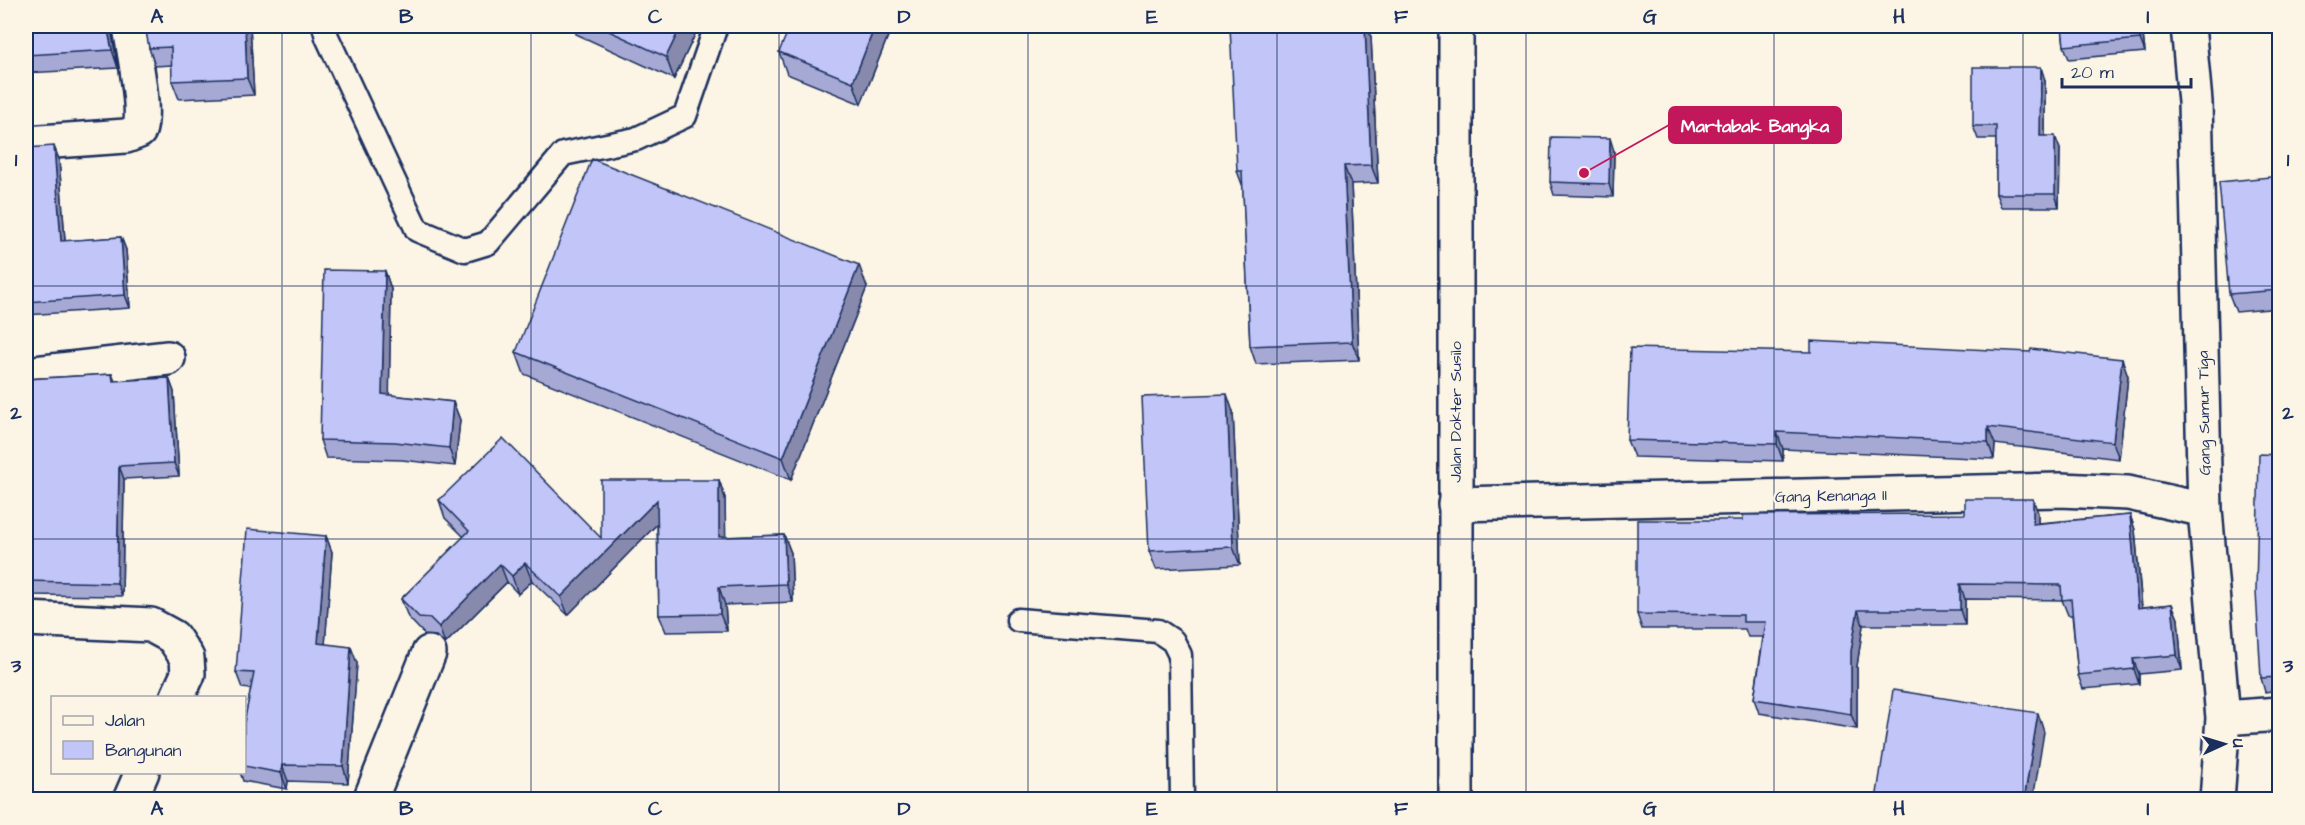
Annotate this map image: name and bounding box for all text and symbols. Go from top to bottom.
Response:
text: A [151,3,164,31]
text: B [399,3,414,31]
text: C [648,3,663,31]
text: D [898,3,911,31]
text: E [1146,3,1158,31]
text: F [1394,3,1409,31]
text: G [1643,3,1657,31]
text: H [1893,3,1905,31]
text: I [2146,3,2150,31]
scale bar [2062,51,2191,89]
text: 20 m [2071,60,2114,85]
callout: Martabak Bangka [1669,107,1841,143]
text: Martabak Bangka [1681,114,1830,140]
text: 1 [15,146,18,174]
text: 1 [2287,146,2290,174]
street label: Jalan Dokter Susilo [1445,341,1467,483]
street label: Gang Sumur Tiga [2192,350,2217,476]
text: 2 [9,399,22,427]
text: 2 [2281,399,2294,427]
street label: Gang Kenanga II [1775,484,1887,509]
text: 3 [10,652,22,680]
text: 3 [2282,652,2294,680]
legend [51,696,246,774]
text: Jalan [105,708,145,733]
north arrow [2194,714,2254,774]
text: Bangunan [105,738,182,764]
text: U [2227,738,2249,748]
text: A [151,795,164,823]
text: B [399,795,414,823]
text: C [648,795,663,823]
text: D [898,795,911,823]
text: E [1146,795,1158,823]
text: F [1394,795,1409,823]
text: G [1643,795,1657,823]
text: H [1893,795,1905,823]
text: I [2146,795,2150,823]

